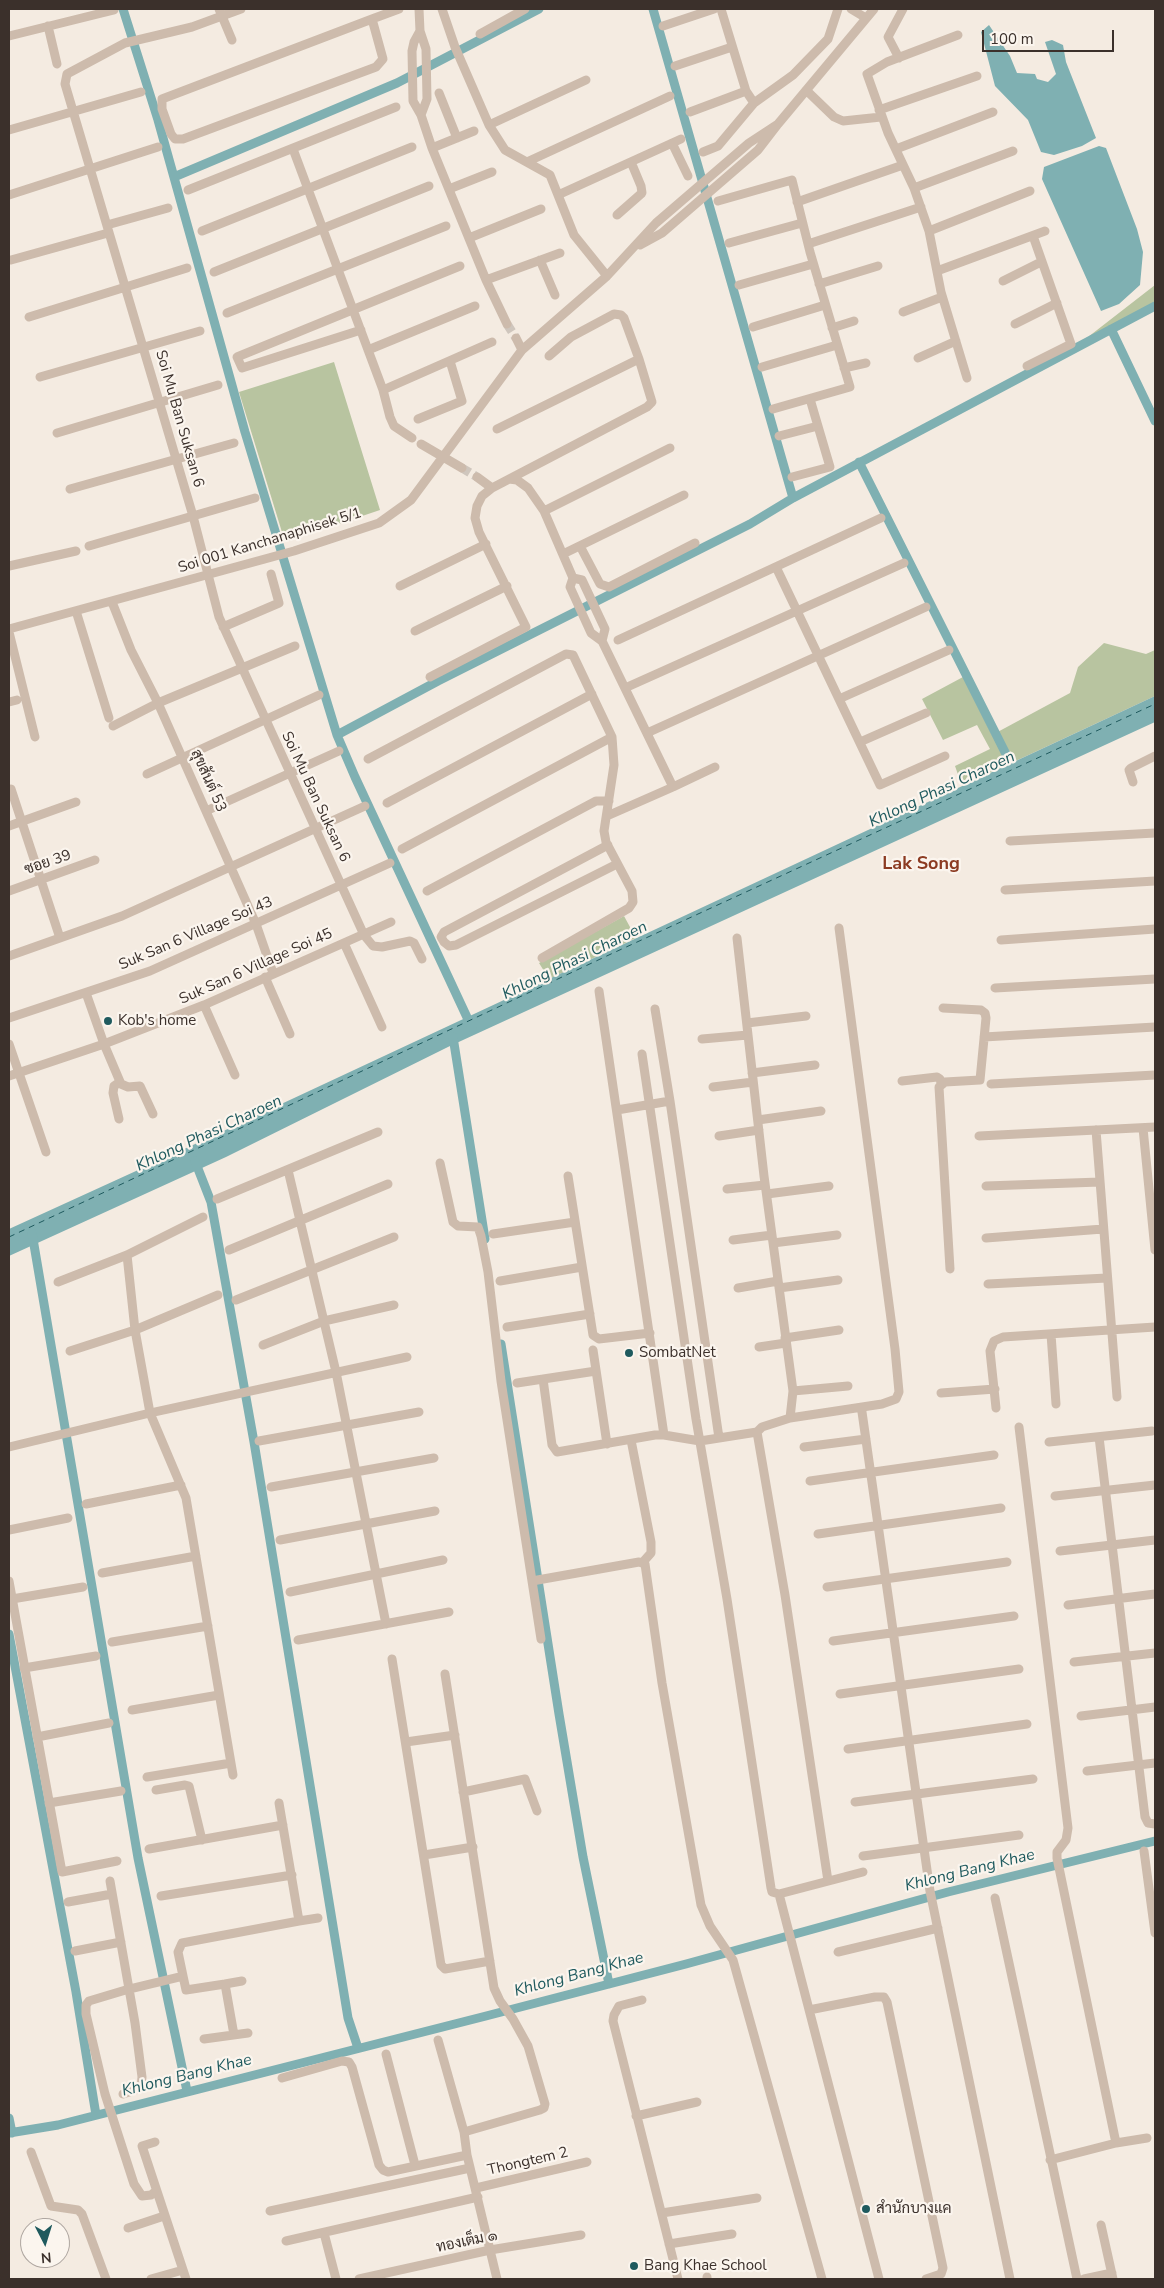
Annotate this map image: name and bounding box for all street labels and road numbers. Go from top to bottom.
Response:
street label: Soi Mu Ban Suksan 6 [151,348,207,490]
street label: Soi 001 Kanchanaphisek 5/1 [176,504,364,578]
street label: Soi Mu Ban Suksan 6 [277,729,353,865]
street label: สุขสันต์ 53 [186,747,230,815]
street label: ซอย 39 [22,847,74,879]
street label: Suk San 6 Village Soi 43 [116,893,276,975]
street label: Suk San 6 Village Soi 45 [177,925,335,1009]
street label: Thongtem 2 [486,2144,570,2180]
street label: ทองเต็ม ๑ [435,2227,499,2257]

